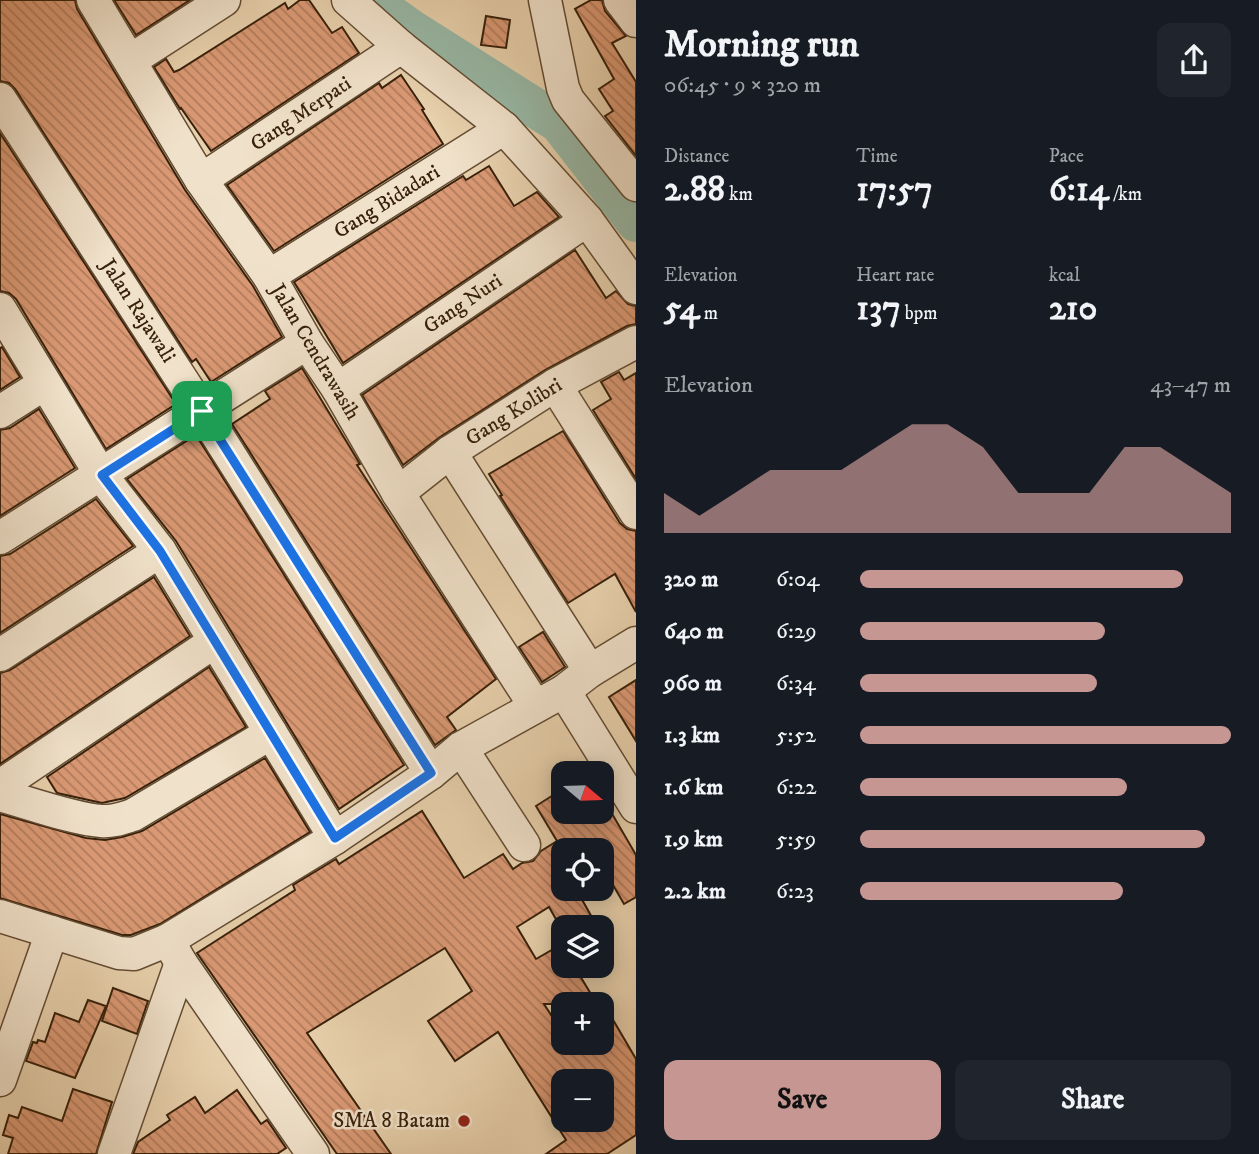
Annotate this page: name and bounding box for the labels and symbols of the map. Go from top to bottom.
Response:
street label: Gang Merpati [246,71,356,157]
street label: Gang Bidadari [329,159,445,245]
street label: Jalan Rajawali [94,253,181,368]
street label: Gang Nuri [419,268,507,340]
street label: Jalan Cendrawasih [263,278,366,425]
street label: Gang Kolibri [461,372,567,452]
pin [172,381,232,441]
north arrow [551,761,614,824]
place label: SMA 8 Batam [333,1108,450,1134]
marker: SMA 8 Batam [456,1113,472,1129]

